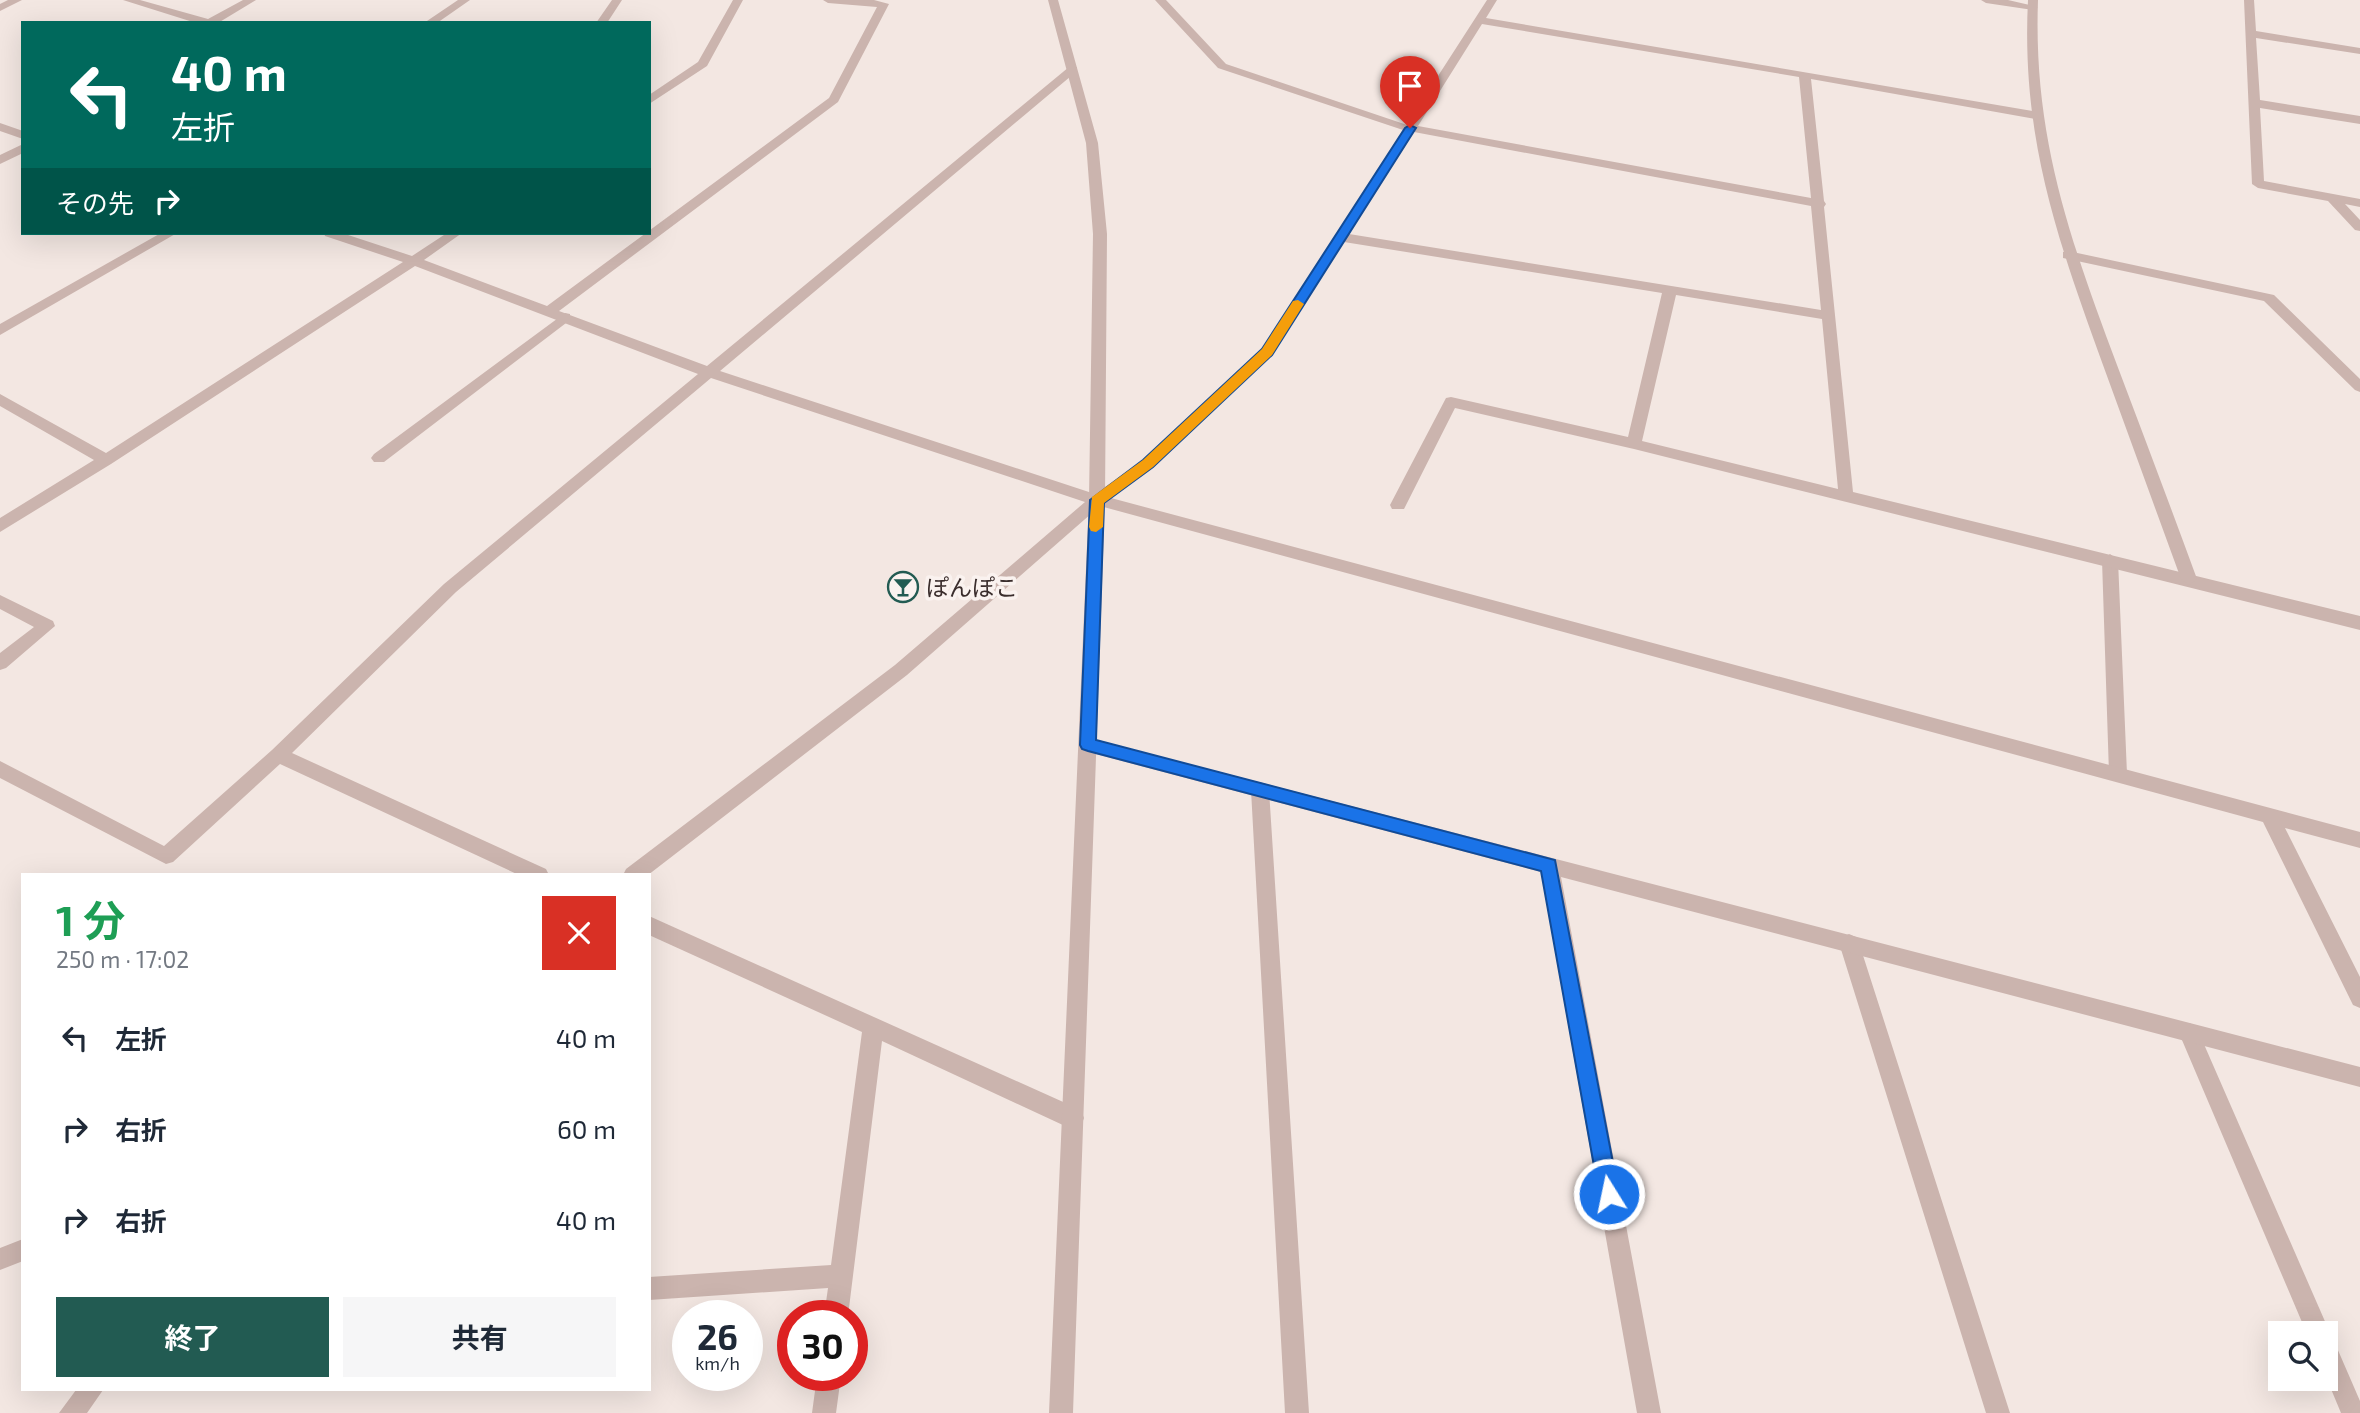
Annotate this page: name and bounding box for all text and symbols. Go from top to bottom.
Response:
text: 40 m [171,42,287,101]
icon: left [56,49,147,140]
pin [1380,56,1440,128]
icon: arrive [1391,67,1429,105]
text: 左折 [171,107,235,145]
icon: right [148,182,186,220]
text: その先 [56,187,134,218]
bar icon: ぽんぽこ [886,570,920,604]
place label: ぽんぽこ [926,573,1018,601]
text: 1 分 [56,894,125,944]
button: close [542,896,616,970]
text: 250 m · 17:02 [56,945,189,973]
icon: left [56,1019,94,1057]
text: 40 m [556,1022,616,1053]
text: 左折 [115,1023,167,1054]
icon: right [56,1110,94,1148]
text: 60 m [557,1113,616,1144]
text: 右折 [115,1114,167,1145]
position arrow [1572,1157,1646,1231]
icon: right [56,1201,94,1239]
text: 40 m [556,1204,616,1235]
text: 右折 [115,1205,167,1236]
button: 終了 [56,1297,329,1377]
button: 共有 [343,1297,616,1377]
speed limit sign: 30 [777,1300,868,1391]
text: 26 [697,1315,738,1357]
map controls [2268,1321,2338,1391]
button: search [2268,1321,2338,1391]
text: km/h [695,1352,740,1374]

